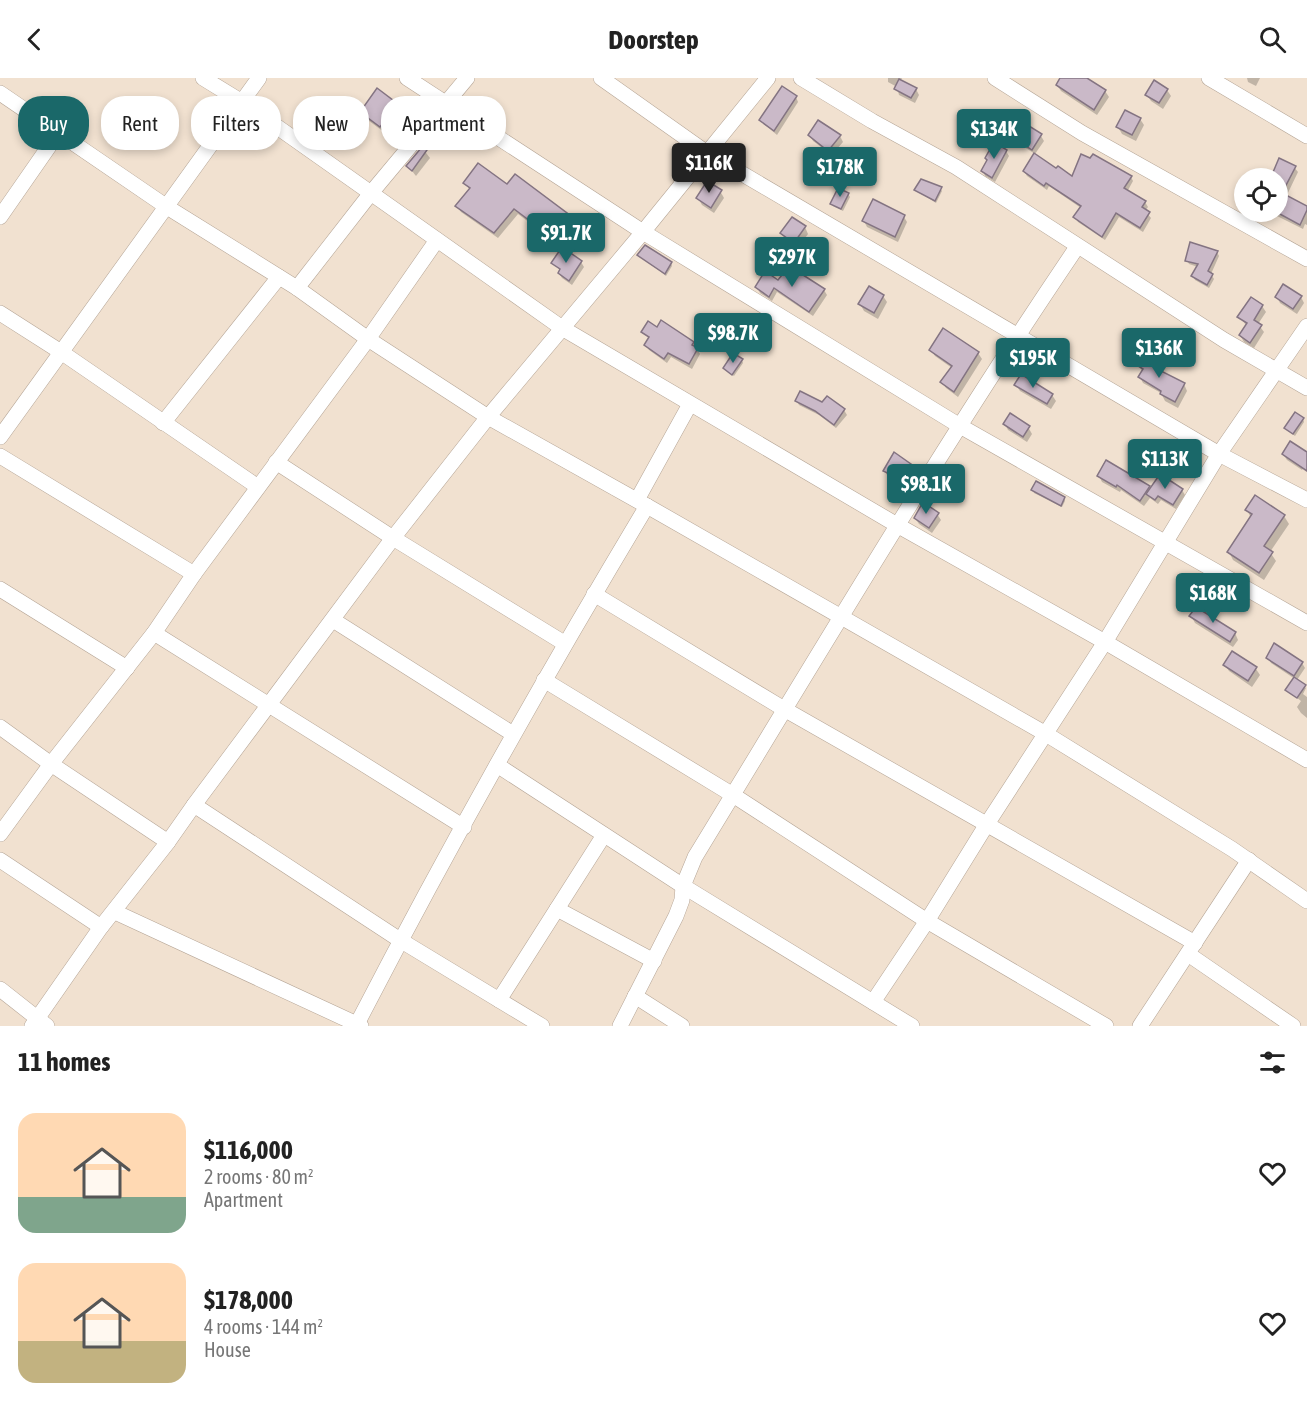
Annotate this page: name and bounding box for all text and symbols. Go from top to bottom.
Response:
icon: back [18,23,51,56]
icon: search [1256,23,1289,56]
text: Doorstep [608,24,699,55]
chip: Buy [18,96,89,150]
chip: Rent [101,96,179,150]
chip: Filters [191,96,281,150]
chip: New [293,96,369,150]
chip: Apartment [381,96,506,150]
pin: $134K [952,109,1036,160]
text: $134K [971,117,1017,140]
pin: $116K [667,143,751,194]
pin: $178K [798,147,882,198]
text: $116K [686,151,732,174]
text: $178K [817,155,863,178]
map controls [1234,168,1288,222]
button: locate [1234,168,1288,222]
pin: $91.7K [517,213,615,264]
text: $91.7K [541,221,591,244]
pin: $297K [750,237,834,288]
text: $297K [769,245,815,268]
pin: $98.7K [684,313,782,364]
text: $98.7K [708,321,758,344]
pin: $136K [1117,328,1201,379]
text: $136K [1136,336,1182,359]
pin: $195K [991,338,1075,389]
text: $195K [1010,346,1056,369]
pin: $113K [1123,439,1207,490]
text: $113K [1142,447,1188,470]
pin: $98.1K [877,464,975,515]
text: $98.1K [901,472,951,495]
pin: $168K [1171,573,1255,624]
text: $168K [1190,581,1236,604]
icon: filters [1256,1046,1289,1079]
text: 11 homes [18,1047,111,1077]
text: $116,000 [204,1135,293,1165]
icon: home [66,1137,138,1209]
icon: heart [1256,1157,1289,1190]
text: 2 rooms · 80 m² [204,1165,314,1188]
text: Apartment [204,1188,283,1211]
text: $178,000 [204,1285,293,1315]
icon: home [66,1287,138,1359]
icon: heart [1256,1307,1289,1340]
text: 4 rooms · 144 m² [204,1315,323,1338]
text: House [204,1338,251,1361]

